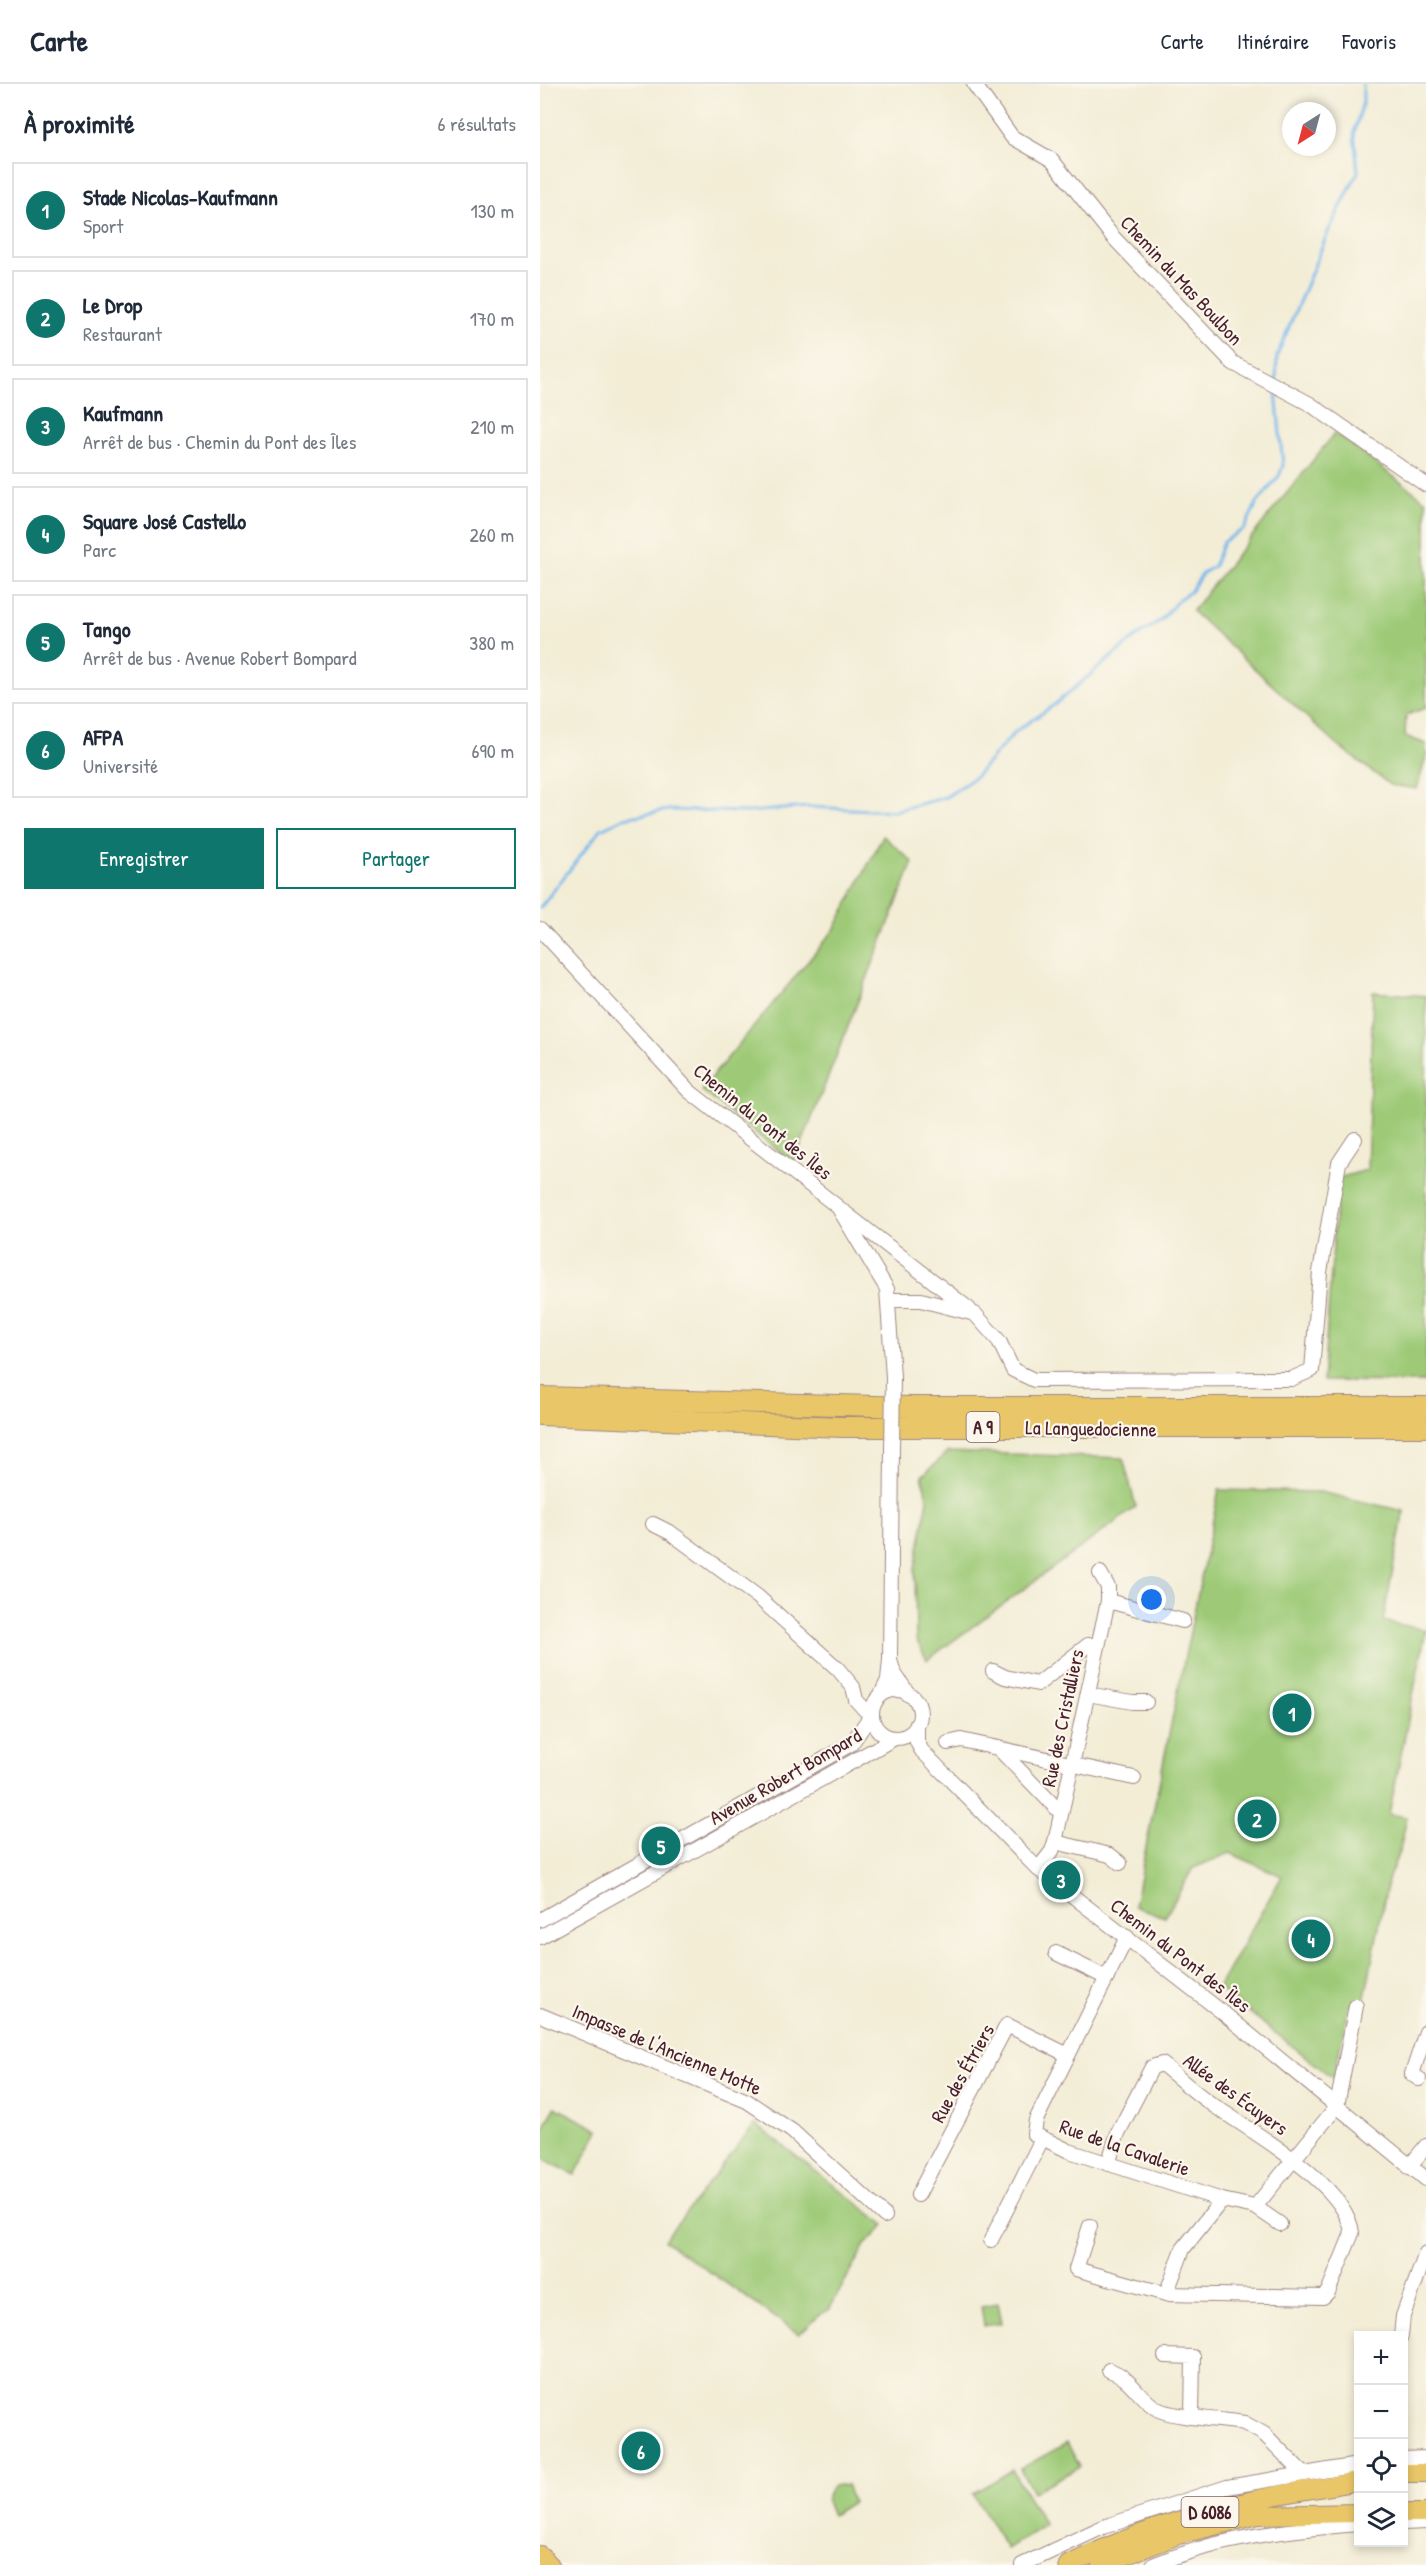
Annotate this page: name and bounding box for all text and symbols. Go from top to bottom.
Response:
text: Carte [30,22,88,60]
text: Carte [1161,27,1204,56]
text: Itinéraire [1237,27,1309,56]
text: Favoris [1342,27,1396,56]
north arrow [1282,102,1336,156]
text: À proximité [24,106,135,141]
text: 6 résultats [437,110,516,137]
text: Stade Nicolas-Kaufmann [83,182,278,212]
text: 1 [42,197,49,224]
text: 130 m [471,197,514,224]
street label: Chemin du Mas Boulbon [1115,209,1249,351]
text: Sport [83,212,123,239]
text: Le Drop [83,290,142,320]
text: 2 [41,305,50,332]
text: 170 m [470,305,514,332]
text: Restaurant [83,320,162,347]
text: Kaufmann [83,398,163,428]
text: 3 [41,413,50,440]
text: 210 m [470,413,514,440]
text: Arrêt de bus · Chemin du Pont des Îles [83,428,356,455]
text: Square José Castello [83,506,246,536]
text: 4 [42,521,49,548]
text: 260 m [470,521,514,548]
text: Parc [83,536,116,563]
text: Tango [83,614,131,644]
text: 5 [41,629,50,656]
text: 380 m [469,629,514,656]
text: Arrêt de bus · Avenue Robert Bompard [83,644,357,671]
text: AFPA [83,722,123,752]
text: 6 [42,737,49,764]
text: 690 m [472,737,514,764]
text: Université [83,752,158,779]
button: Enregistrer [24,828,264,889]
button: Partager [276,828,516,889]
street label: Chemin du Pont des Îles [688,1057,838,1186]
road number: A 9 [966,1412,1000,1442]
street label: La Languedocienne [1025,1413,1157,1443]
your location [1137,1585,1166,1614]
street label: Rue des Cristalliers [1034,1647,1090,1789]
pin: 1 [1272,1690,1311,1736]
street label: Avenue Robert Bompard [704,1721,866,1831]
pin: 2 [1238,1796,1276,1842]
pin: 5 [642,1824,680,1868]
pin: 3 [1042,1858,1080,1902]
street label: Chemin du Pont des Îles [1105,1892,1257,2019]
pin: 4 [1292,1916,1330,1962]
street label: Impasse de l'Ancienne Motte [568,1997,766,2101]
street label: Rue des Étriers [924,2019,1000,2127]
street label: Allée des Écuyers [1178,2047,1294,2141]
street label: Rue de la Cavalerie [1056,2112,1194,2182]
map controls [1354,2331,1408,2547]
button: + [1354,2331,1408,2385]
button: − [1354,2385,1408,2439]
pin: 6 [622,2428,660,2474]
button: locate [1354,2439,1408,2493]
button: layers [1354,2493,1408,2547]
road number: D 6086 [1182,2497,1238,2527]

